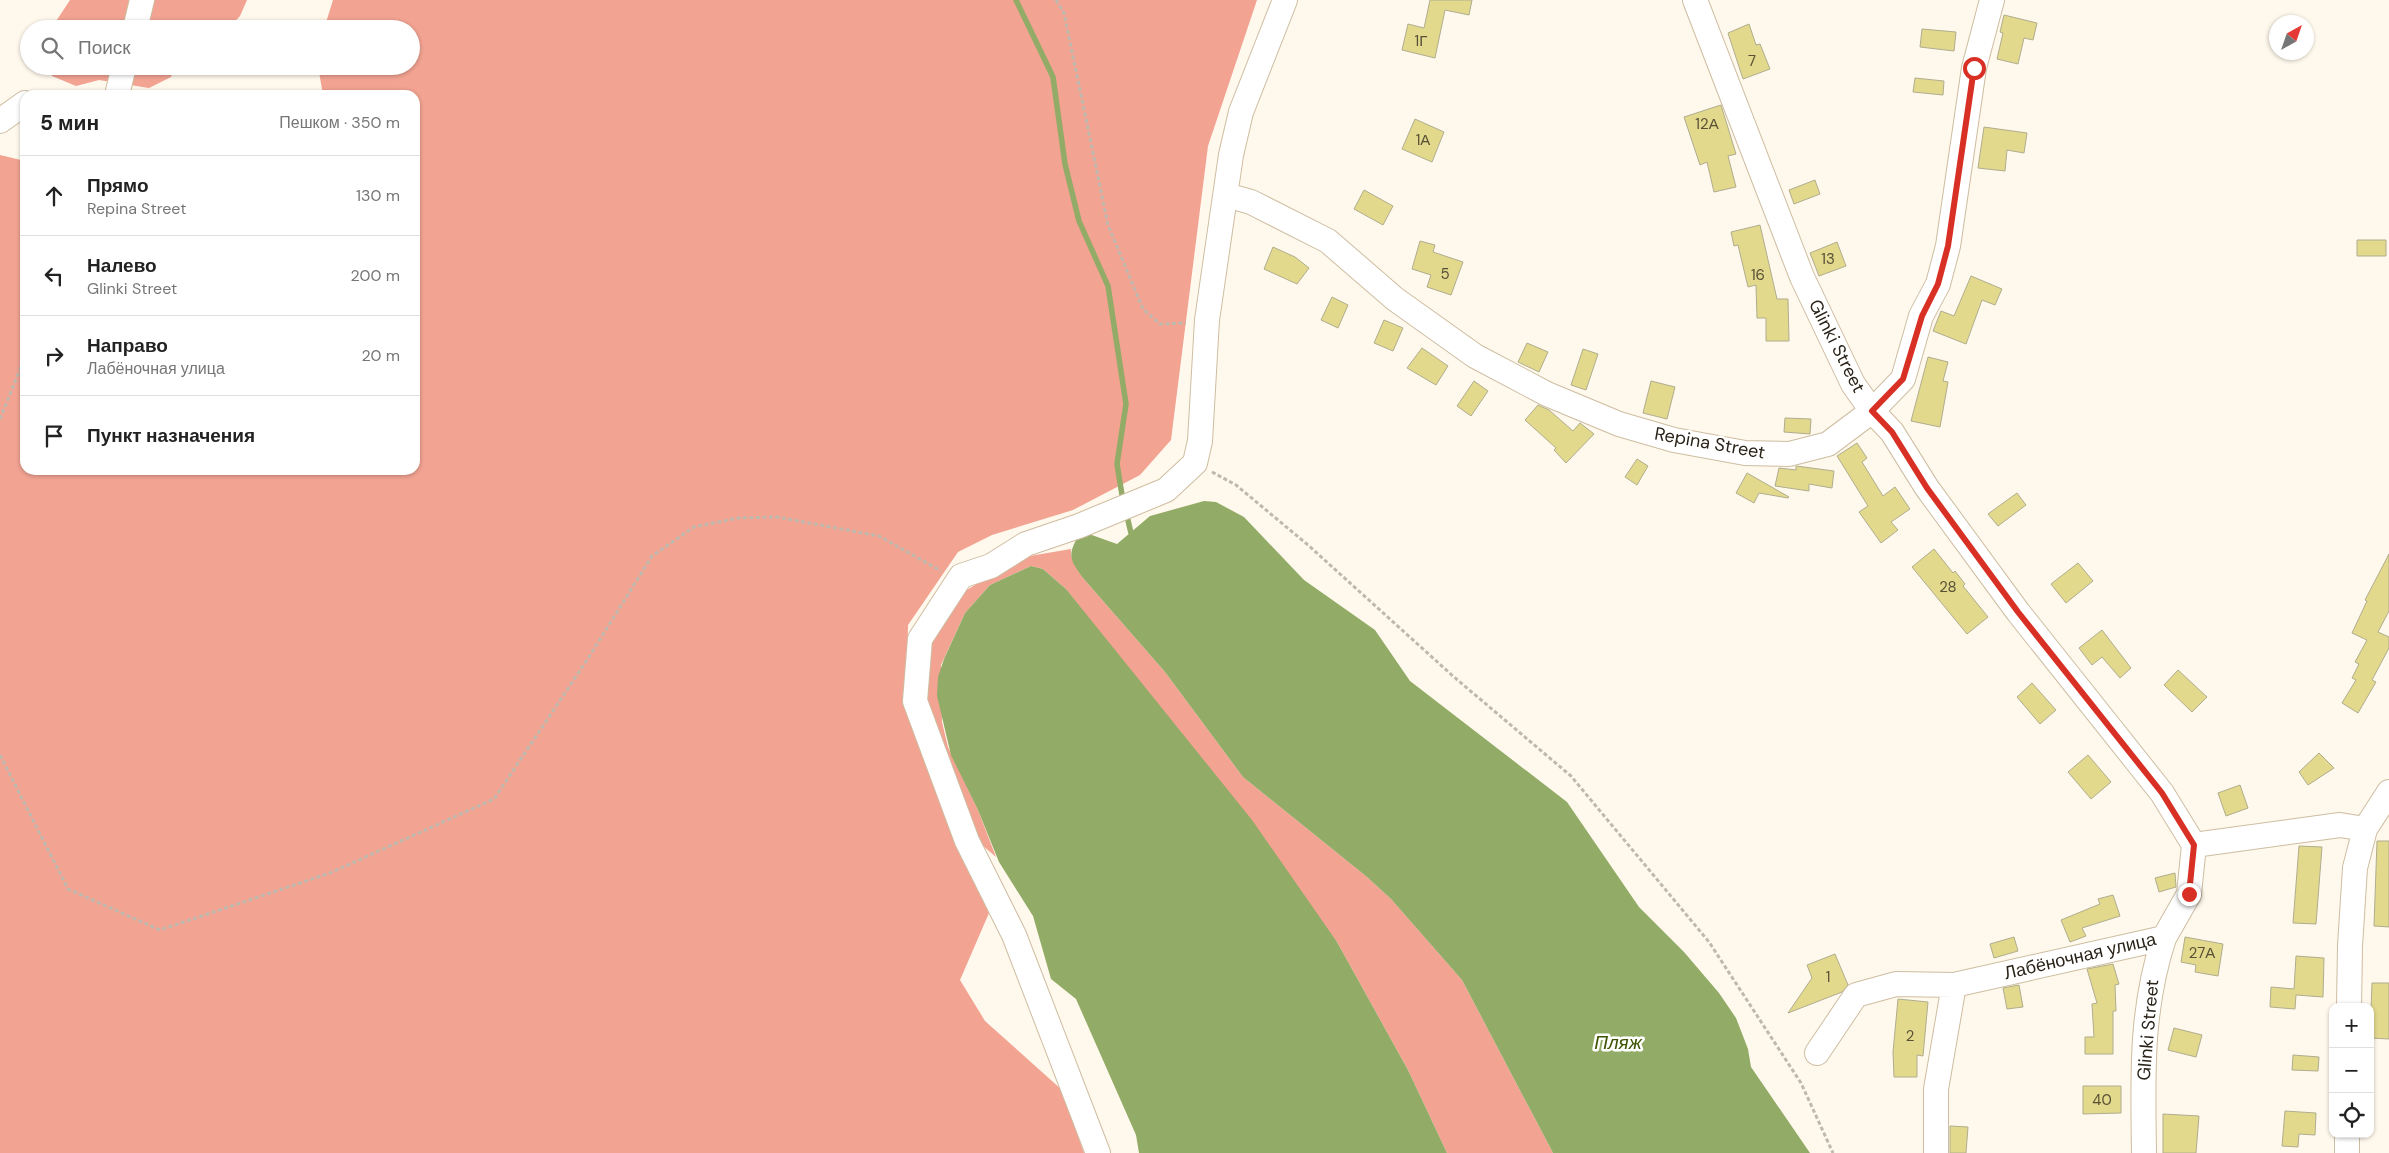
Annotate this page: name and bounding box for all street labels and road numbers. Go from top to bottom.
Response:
street label: Glinki Street [1803,295,1871,397]
street label: Repina Street [1653,421,1767,465]
street label: Лабёночная улица [2002,927,2159,985]
street label: Glinki Street [2132,978,2164,1082]

